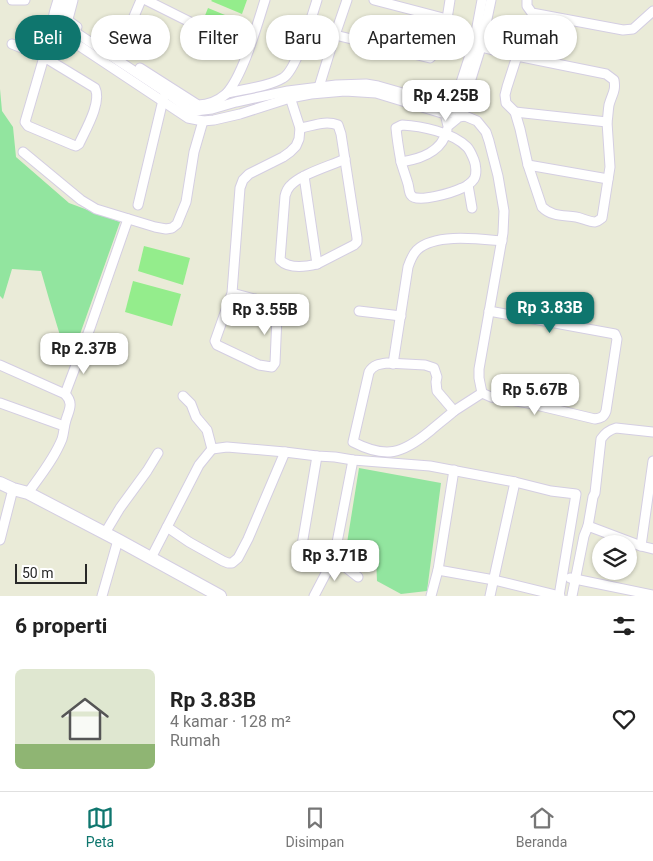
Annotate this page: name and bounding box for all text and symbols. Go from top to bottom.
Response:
chip: Beli [15,15,81,60]
chip: Sewa [91,15,170,60]
chip: Filter [180,15,256,60]
chip: Baru [266,15,339,60]
chip: Apartemen [349,15,474,60]
chip: Rumah [484,15,577,60]
pin: Rp 4.25B [394,80,498,122]
text: Rp 4.25B [413,86,479,105]
pin: Rp 3.83B [498,292,602,334]
pin: Rp 3.55B [213,294,317,336]
text: Rp 3.83B [517,298,583,317]
text: Rp 3.55B [232,300,298,319]
pin: Rp 2.37B [32,332,136,375]
text: Rp 2.37B [51,339,117,358]
pin: Rp 5.67B [483,374,587,416]
text: Rp 5.67B [502,380,568,399]
map controls [592,535,637,580]
button: layers [592,535,637,580]
pin: Rp 3.71B [283,540,387,582]
text: Rp 3.71B [302,546,368,565]
scale bar [15,561,88,584]
text: 50 m [22,565,54,581]
icon: filters [610,612,638,640]
text: 6 properti [15,614,107,638]
text: Rp 3.83B [170,688,256,712]
icon: home [55,689,115,749]
icon: heart [610,705,638,733]
text: 4 kamar · 128 m² [170,712,291,731]
text: Rumah [170,731,220,750]
tab: Peta [86,804,114,850]
tab: Disimpan [286,804,344,850]
tab: Beranda [516,804,567,850]

